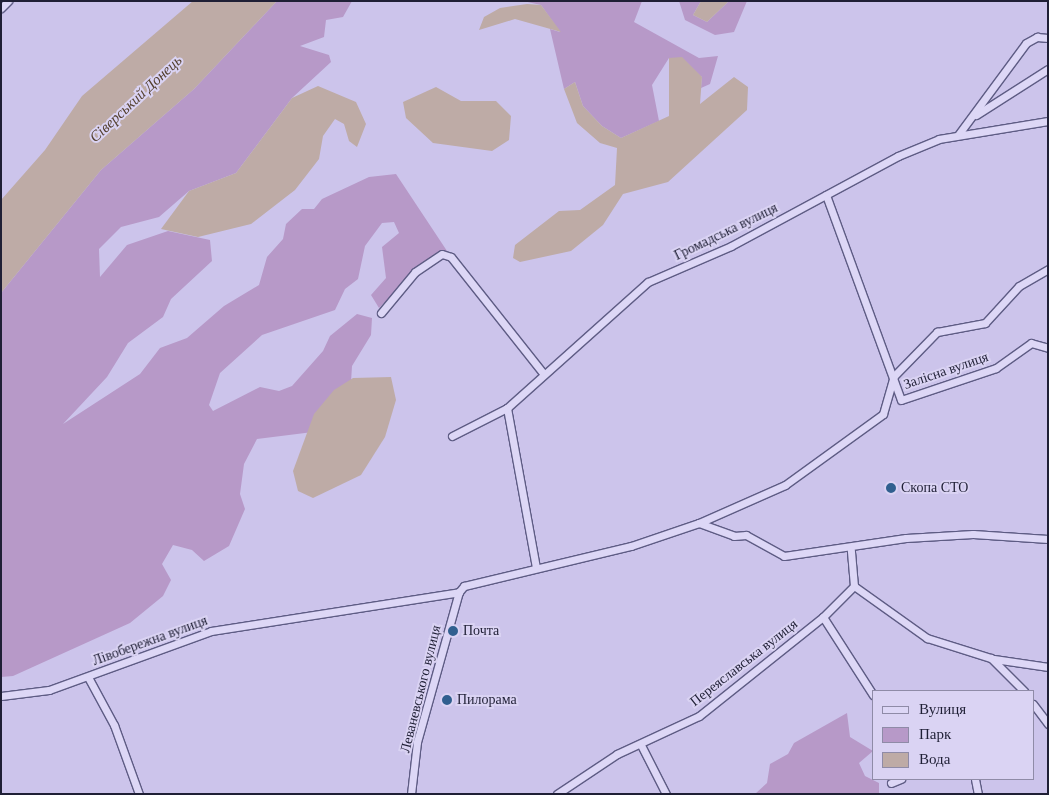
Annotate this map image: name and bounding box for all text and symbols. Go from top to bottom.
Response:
water label: Сіверський Донець [86,52,186,146]
street label: Громадська вулиця [672,200,780,264]
street label: Залісна вулиця [901,349,991,393]
place label: Скопа СТО [901,480,968,496]
marker: Скопа СТО [885,482,897,494]
street label: Лівобережна вулиця [90,612,210,670]
street label: Переяславська вулиця [687,616,801,710]
street label: Леваневського вулиця [397,623,445,755]
place label: Почта [463,623,499,639]
marker: Почта [447,625,459,637]
legend [872,690,1034,780]
place label: Пилорама [457,692,517,708]
marker: Пилорама [441,694,453,706]
text: Вулиця [919,701,966,717]
text: Парк [919,726,951,742]
text: Вода [919,751,950,767]

